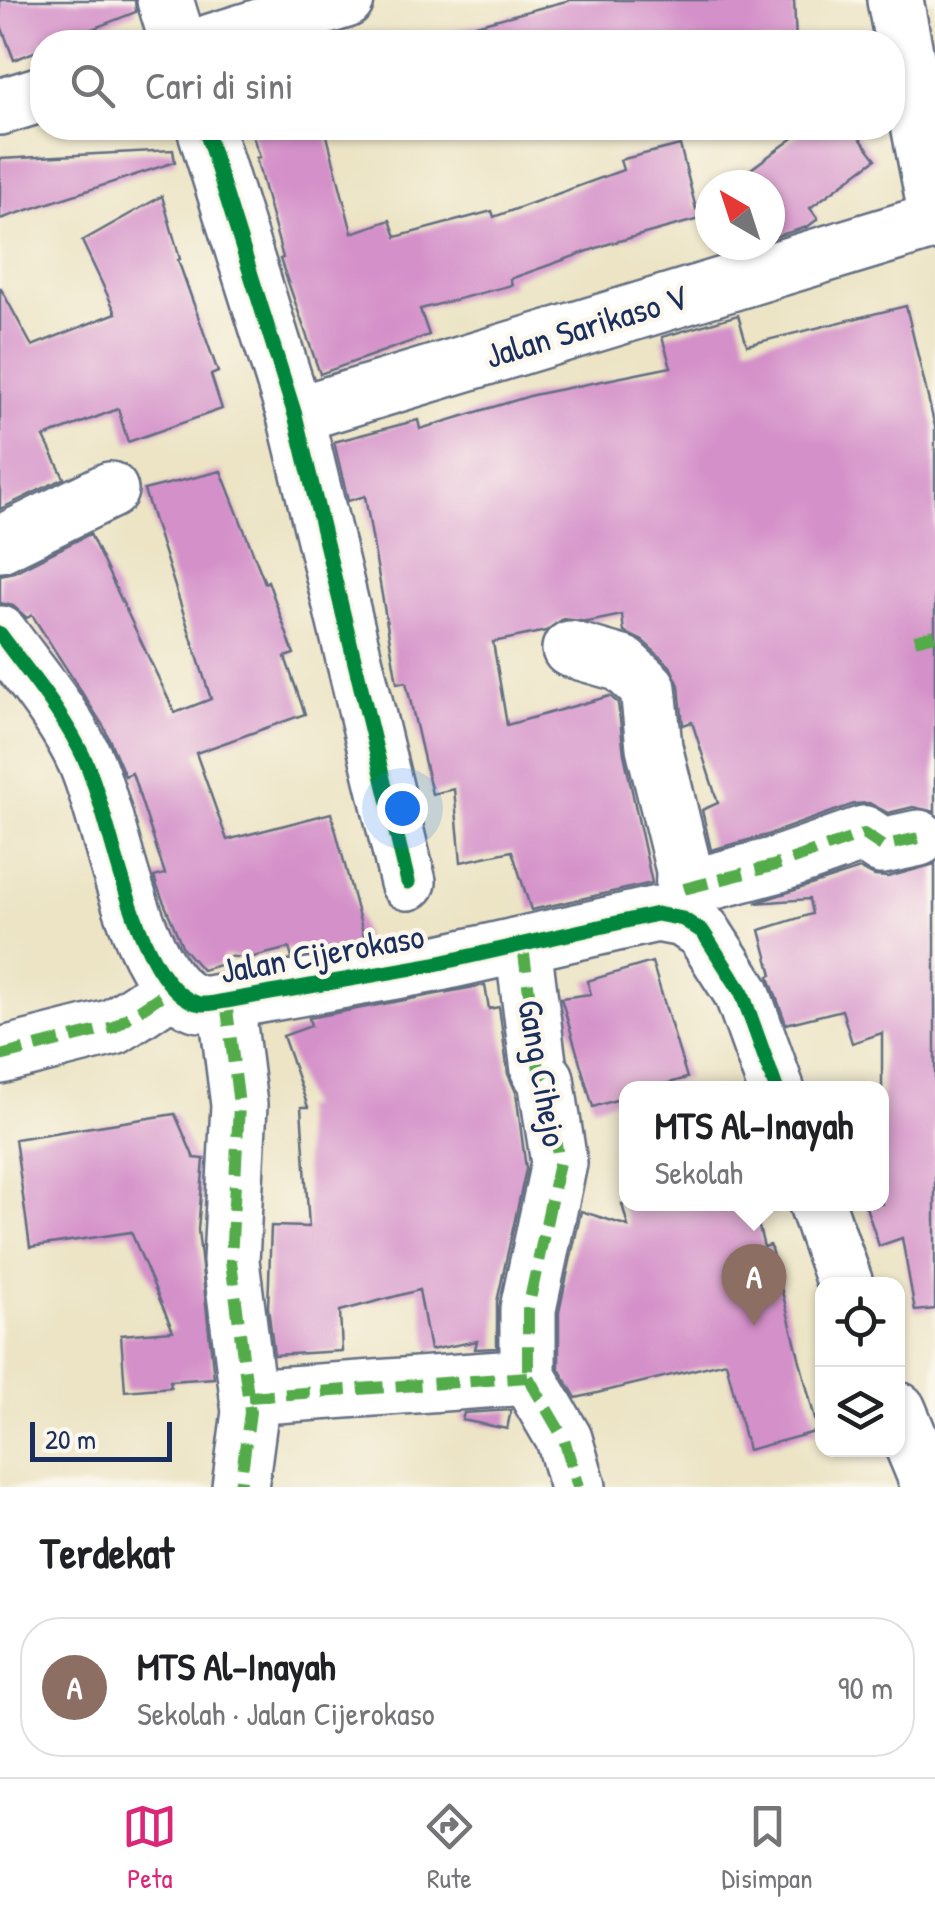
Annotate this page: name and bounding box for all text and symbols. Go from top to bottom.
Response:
search box [30,30,905,140]
icon: search [65,58,120,113]
text: Cari di sini [145,59,294,111]
north arrow [695,170,785,260]
street label: Jalan Sarikaso V [480,273,693,379]
your location [377,783,428,834]
street label: Jalan Cijerokaso [216,912,428,994]
street label: Gang Cihejo [507,996,579,1150]
popup [619,1081,889,1211]
text: MTS Al-Inayah [655,1099,853,1151]
text: Sekolah [655,1151,743,1194]
pin: A [722,1244,786,1326]
map controls [815,1277,905,1457]
button: locate [815,1277,905,1367]
button: layers [815,1367,905,1457]
scale bar [30,1417,172,1462]
text: 20 m [45,1420,96,1458]
text: Terdekat [40,1524,174,1581]
text: MTS Al-Inayah [137,1640,336,1692]
text: A [67,1666,82,1709]
text: 90 m [838,1666,893,1709]
text: Sekolah · Jalan Cijerokaso [137,1692,435,1735]
tab: Peta [122,1799,177,1897]
tab: Rute [422,1799,477,1897]
tab: Disimpan [721,1799,813,1897]

